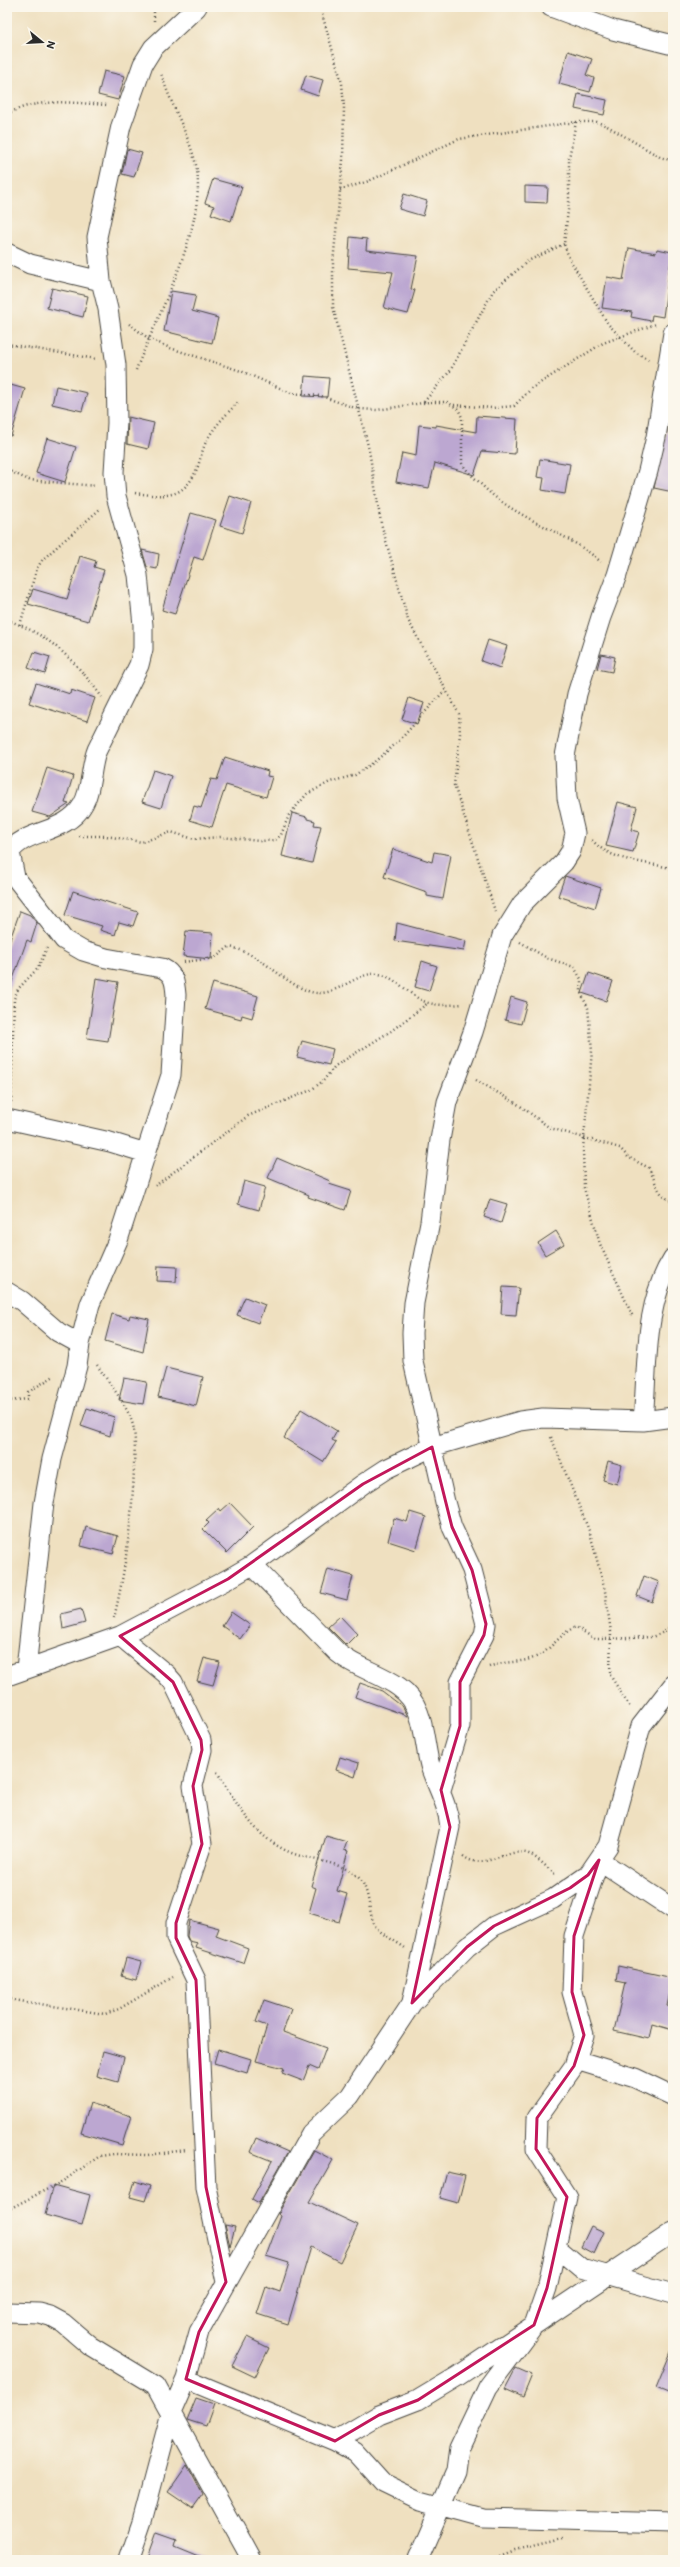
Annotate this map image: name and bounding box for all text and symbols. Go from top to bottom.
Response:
north arrow [22,22,62,62]
text: N [44,39,58,50]

